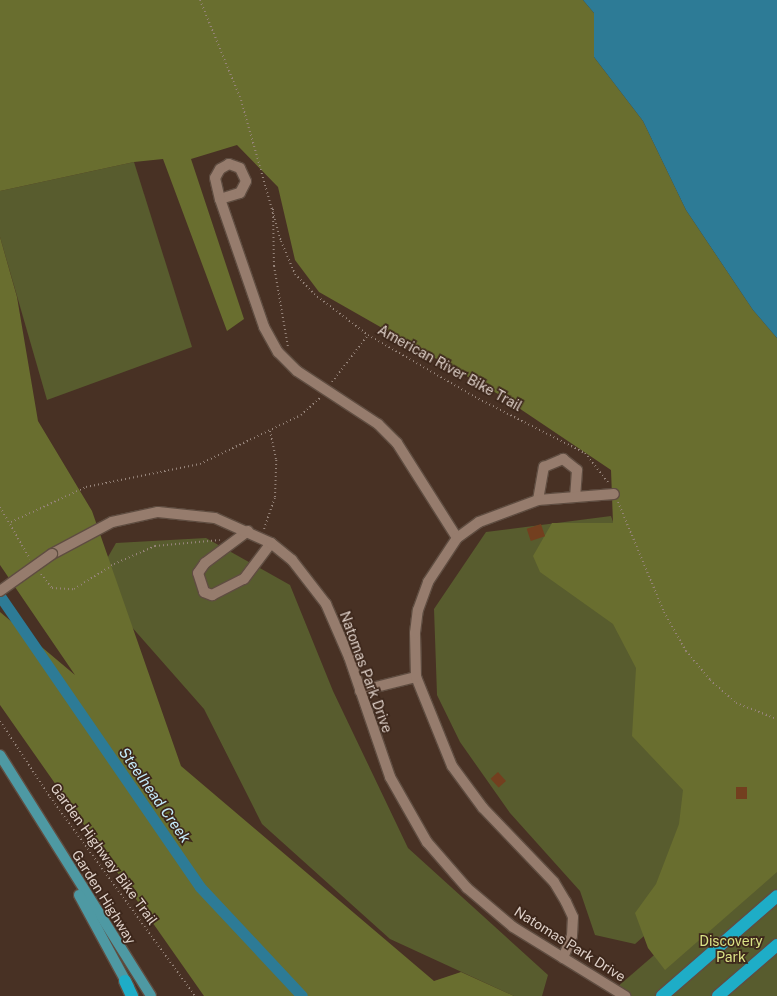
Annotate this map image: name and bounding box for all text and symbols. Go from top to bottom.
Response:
street label: American River Bike Trail [375,321,525,415]
street label: Natomas Park Drive [336,609,396,735]
water label: Steelhead Creek [115,744,195,846]
street label: Garden Highway Bike Trail [47,780,161,928]
street label: Garden Highway [68,847,140,947]
street label: Natomas Park Drive [511,903,629,985]
park label: Discovery Park [699,933,763,966]

